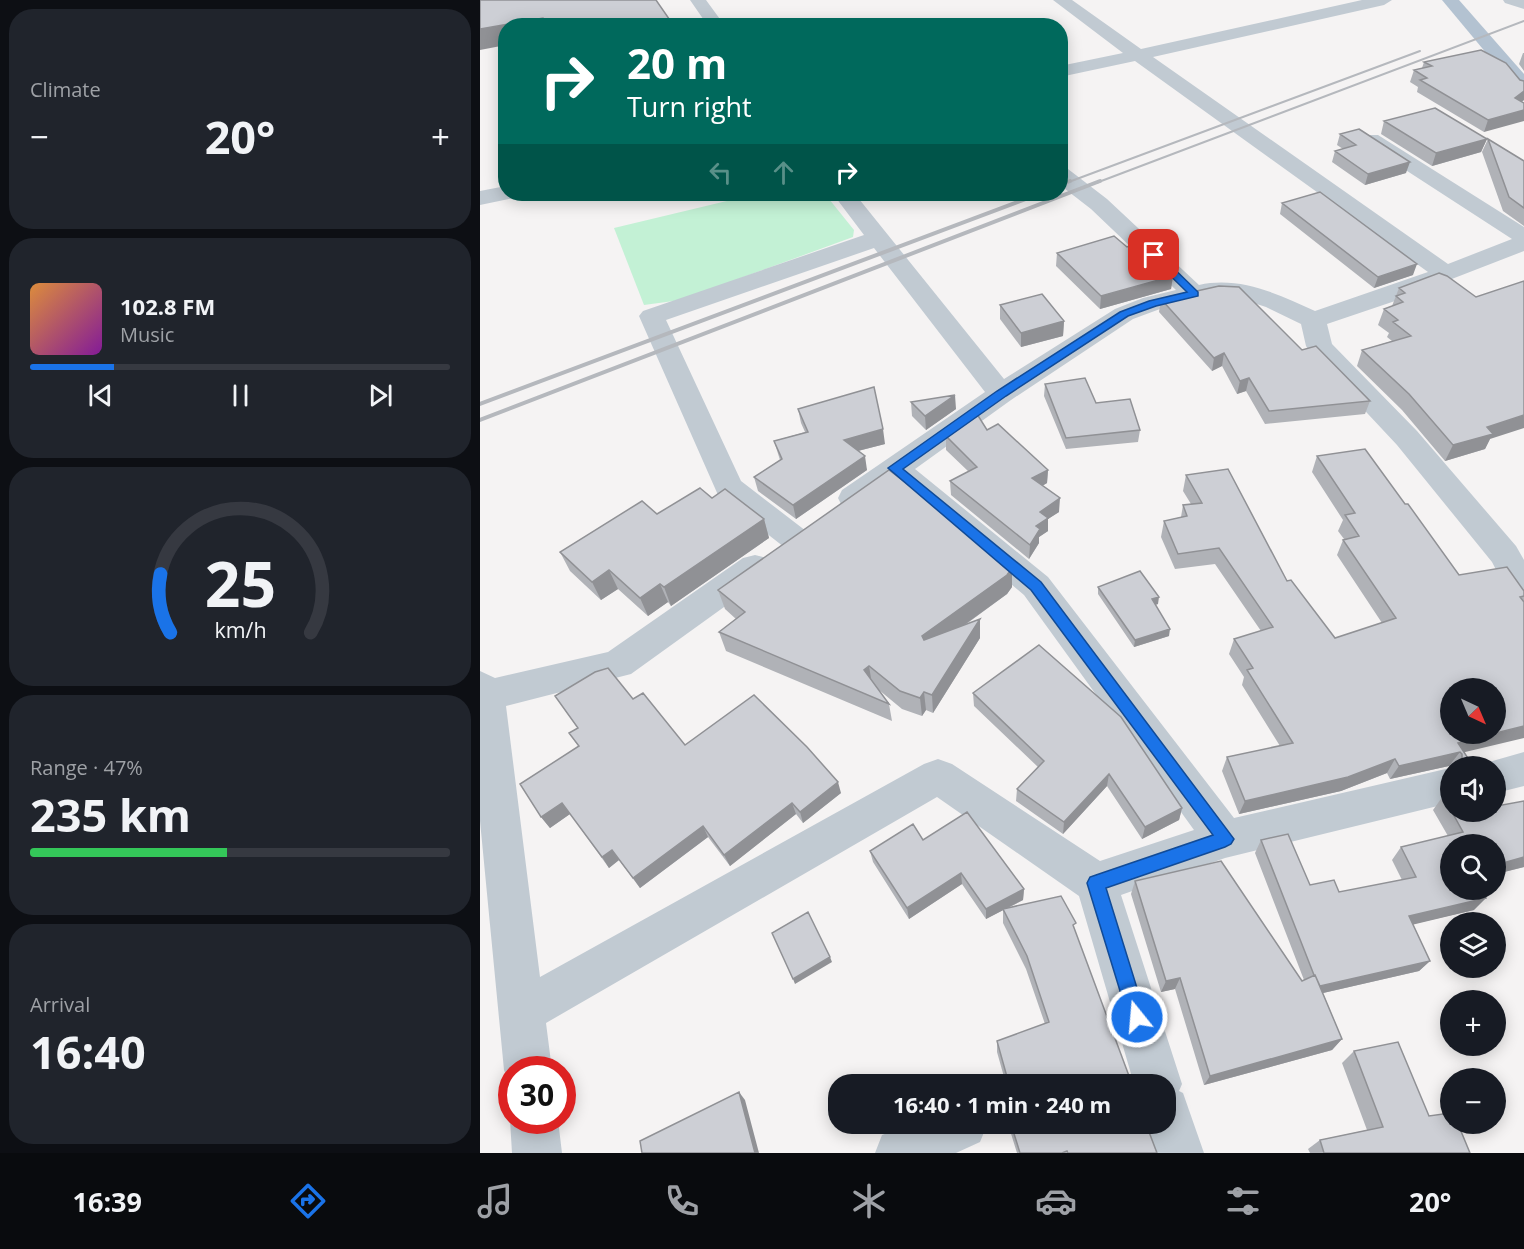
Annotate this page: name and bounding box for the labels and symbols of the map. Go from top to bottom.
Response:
pin [1128,229,1179,280]
north arrow [1440,678,1506,744]
position arrow [1105,985,1169,1049]
speed limit sign: 30 [498,1056,576,1134]

